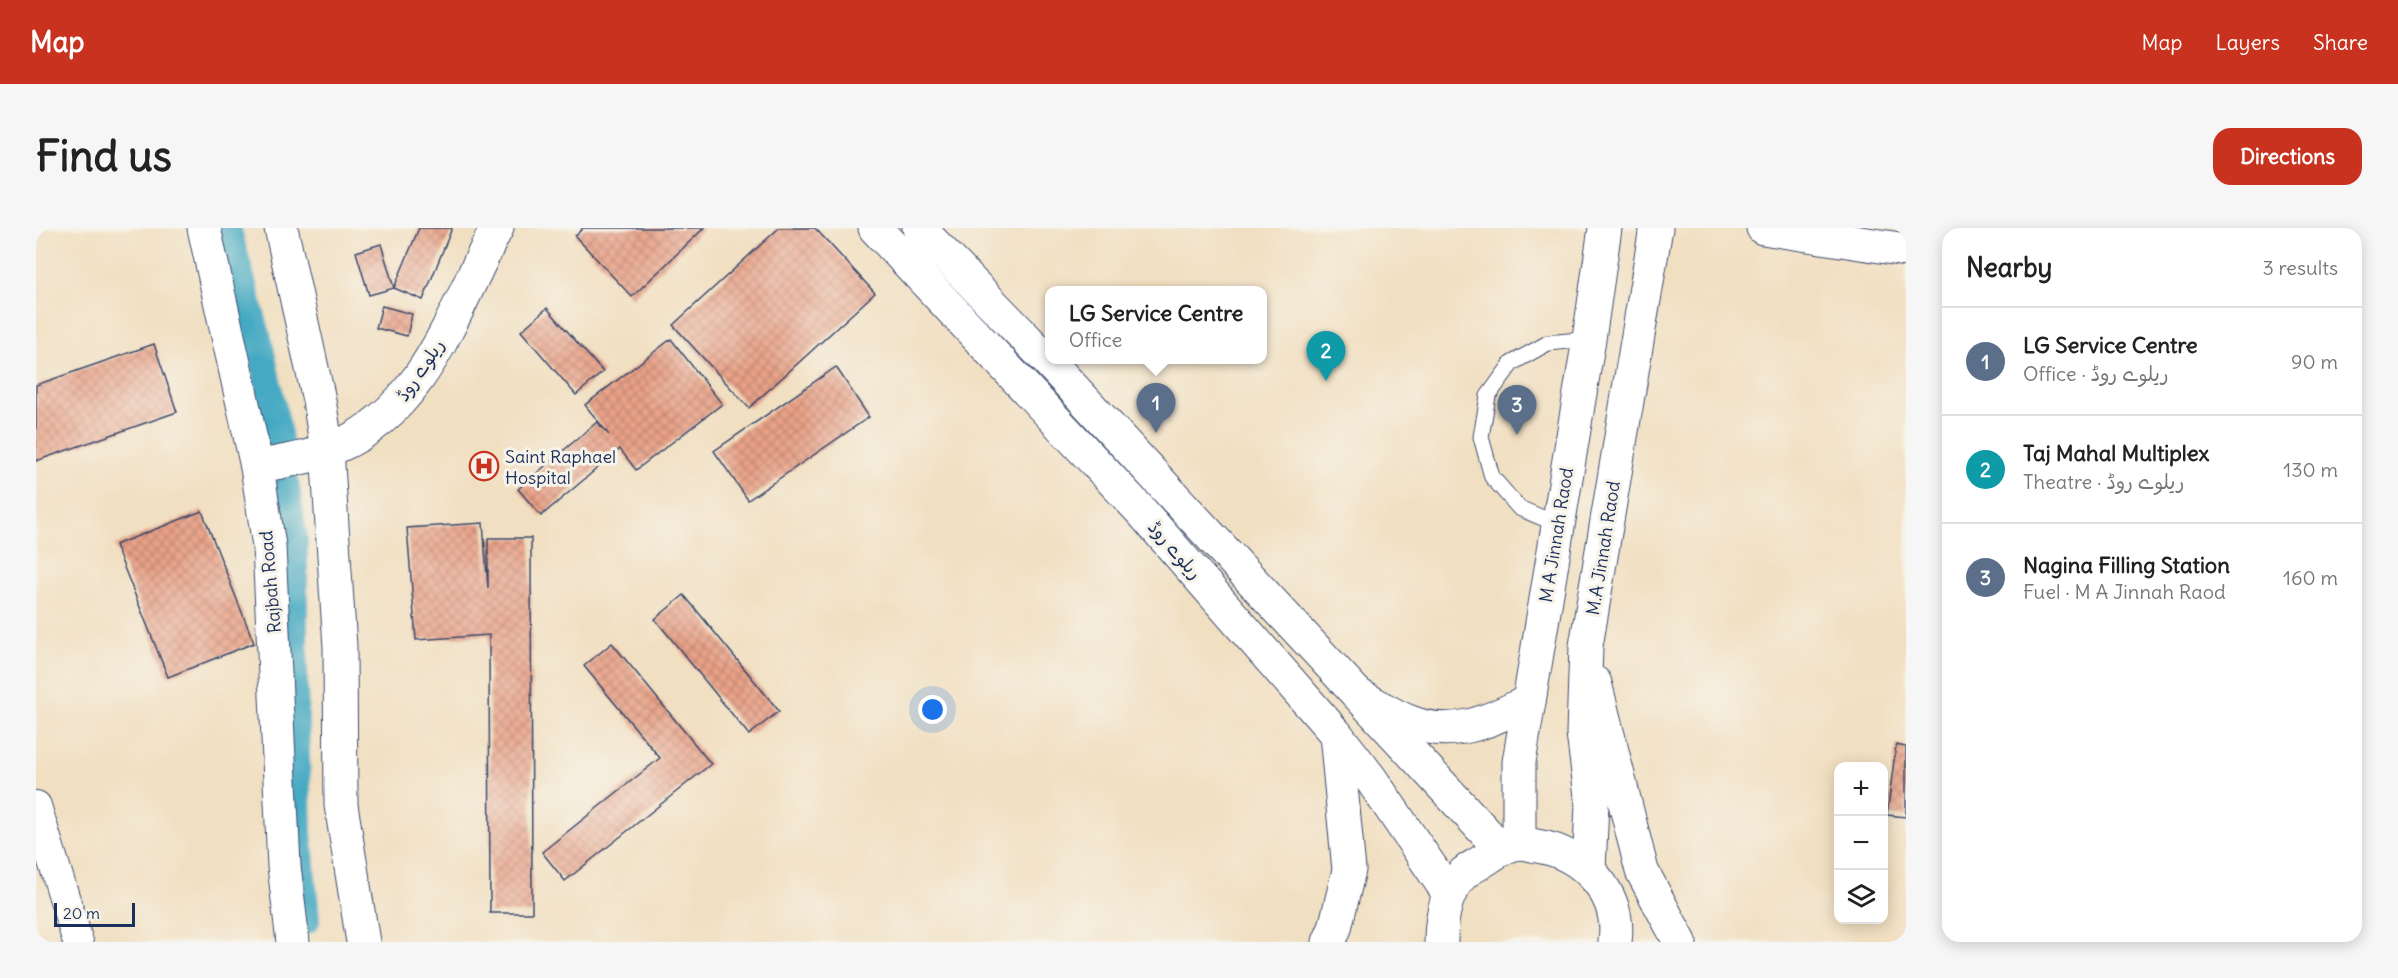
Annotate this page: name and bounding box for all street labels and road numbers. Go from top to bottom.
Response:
street label: ریلوے روڈ [391,334,450,406]
street label: M A Jinnah Raod [1534,466,1578,604]
street label: M.A Jinnah Raod [1581,479,1625,617]
street label: ریلوے روڈ [1143,516,1207,585]
street label: Rajbah Road [254,529,286,634]

